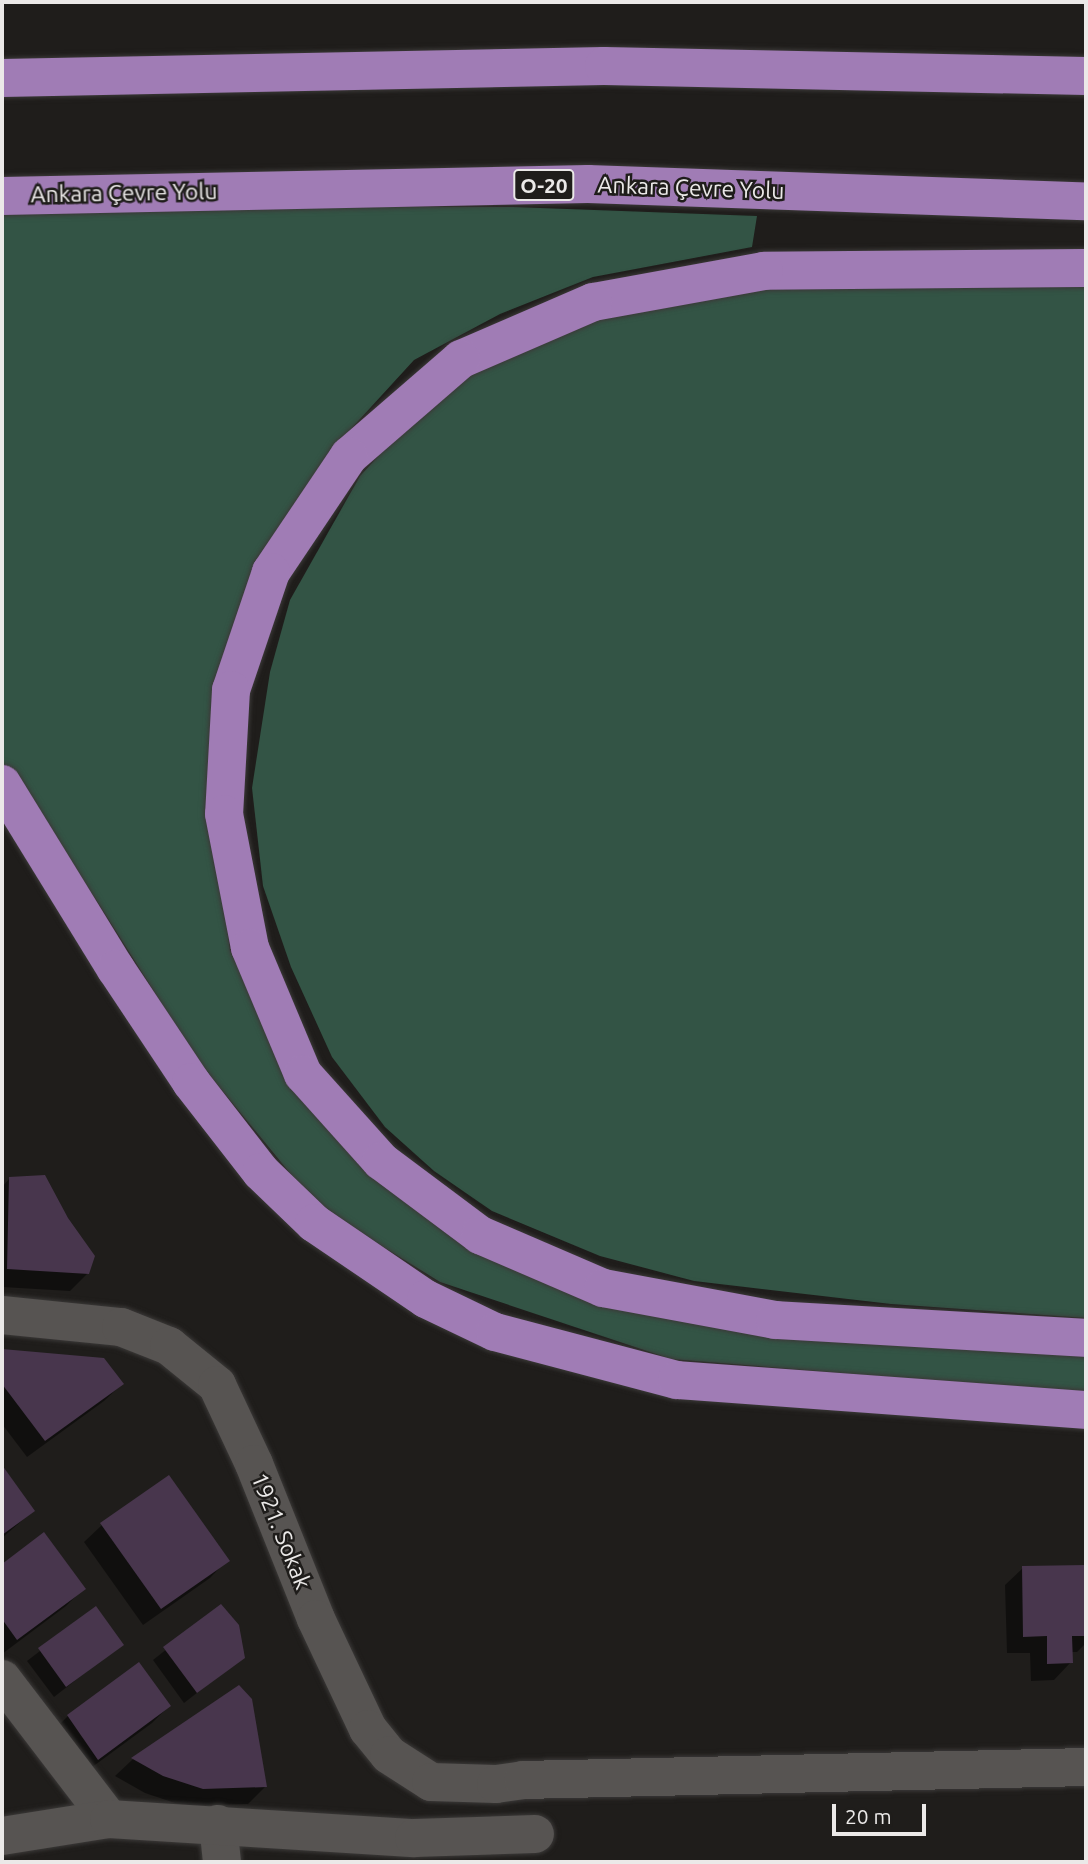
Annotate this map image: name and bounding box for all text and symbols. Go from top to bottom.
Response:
road number: O-20 [512,168,576,202]
street label: Ankara Çevre Yolu [597,171,785,205]
street label: Ankara Çevre Yolu [30,178,218,208]
street label: 1921. Sokak [245,1469,317,1593]
scale bar [836,1790,930,1834]
text: 20 m [845,1804,892,1828]

